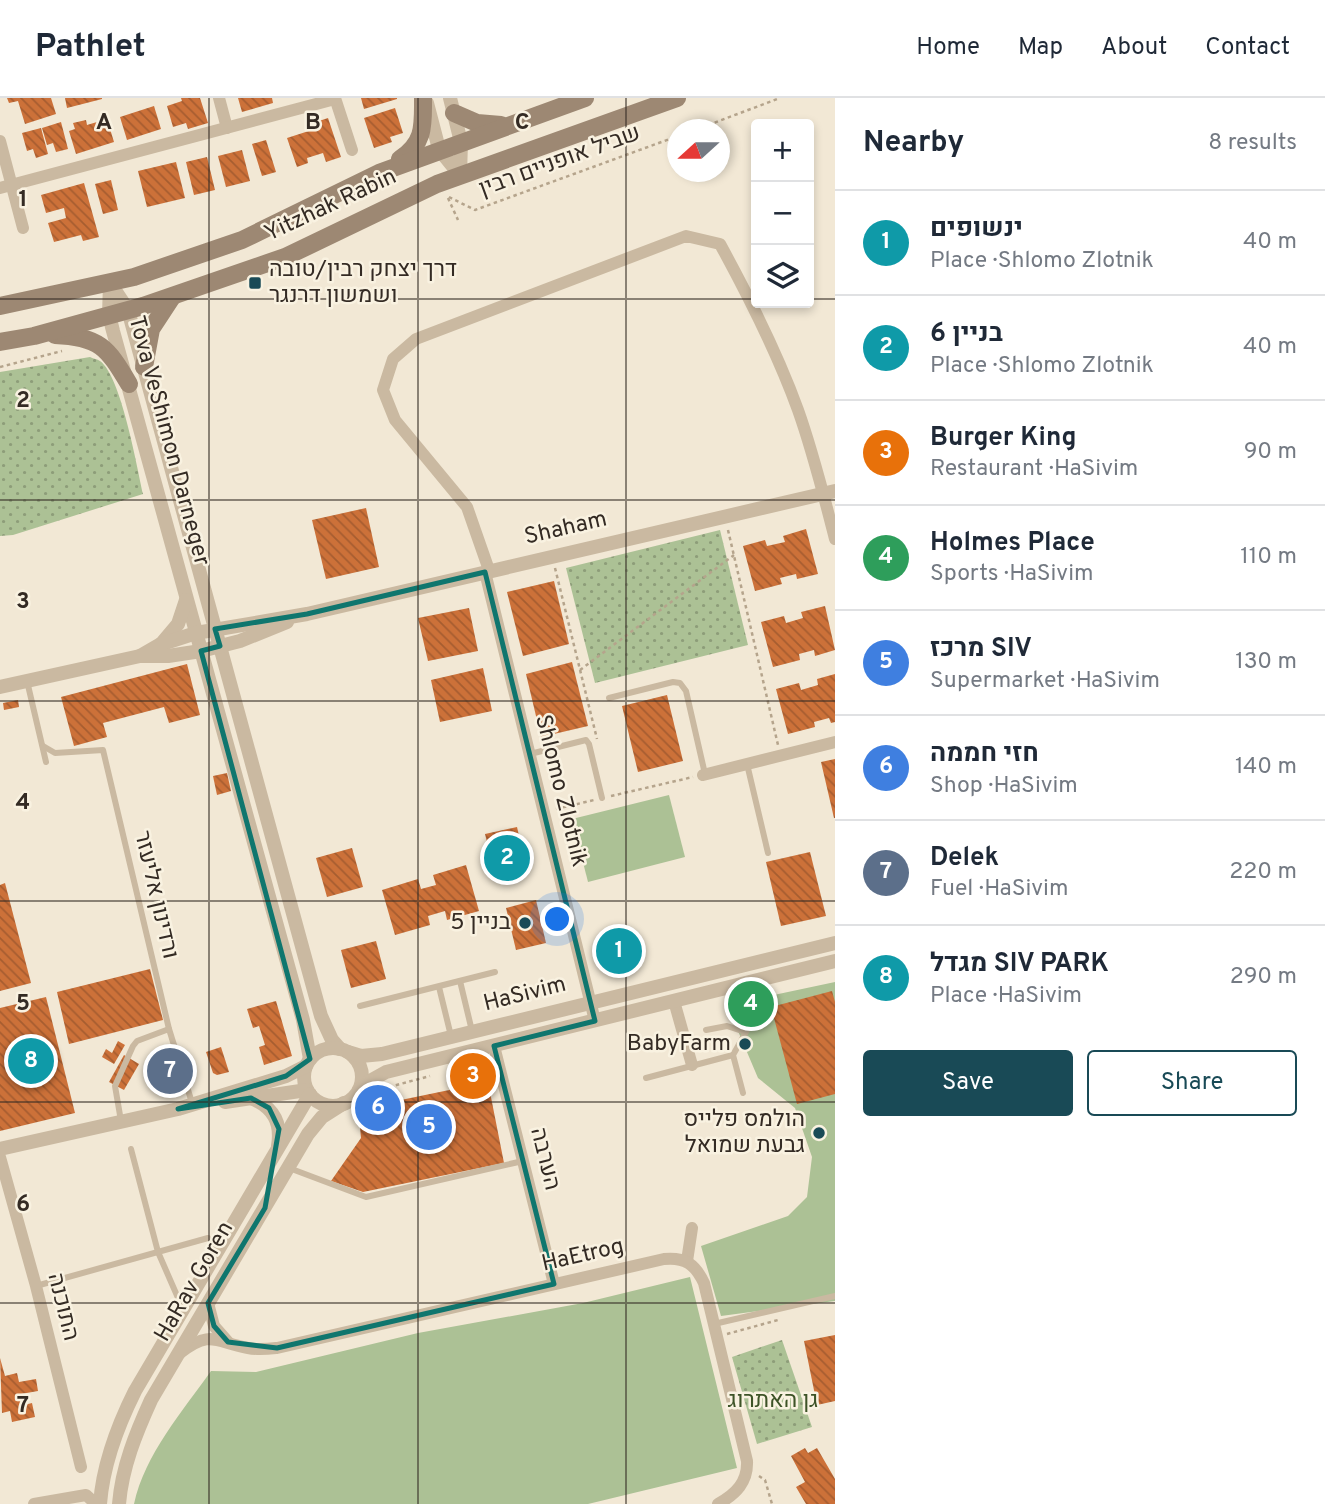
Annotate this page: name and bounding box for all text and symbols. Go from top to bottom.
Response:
text: Pathlet [35,27,146,69]
text: Home [916,33,980,63]
text: Map [1018,33,1063,63]
text: About [1101,33,1167,63]
text: Contact [1205,33,1290,63]
text: A [96,109,112,138]
text: B [305,109,321,138]
text: C [515,109,529,138]
street label: שביל אופניים רבין [475,119,645,205]
north arrow [667,119,730,182]
map controls [751,119,814,308]
button: + [751,119,814,182]
text: Nearby [863,125,964,162]
text: 8 results [1208,129,1297,158]
street label: Yitzhak Rabin [260,163,402,249]
button: − [751,182,814,245]
text: 1 [18,186,28,215]
text: ינשופים [930,213,1023,246]
text: 1 [881,228,891,257]
text: 40 m [1243,228,1297,257]
button: layers [751,245,814,308]
text: Place · Shlomo Zlotnik [930,247,1154,276]
place label: דרך יצחק רבין/טובה ושמשון דרנגר [269,256,457,311]
marker: דרך יצחק רבין/טובה ושמשון דרנגר [247,275,263,291]
street label: Tova VeShimon Darneger [121,313,215,569]
text: בניין 6 [930,318,1003,351]
text: 2 [879,333,893,362]
text: 40 m [1243,333,1297,362]
text: Place · Shlomo Zlotnik [930,352,1154,381]
text: 2 [16,387,30,416]
text: Burger King [930,422,1077,455]
text: 3 [879,438,893,467]
text: 90 m [1244,438,1297,467]
text: Restaurant · HaSivim [930,455,1138,484]
street label: Shaham [522,505,610,553]
text: Holmes Place [930,527,1095,560]
text: 4 [879,543,893,572]
text: 110 m [1240,543,1297,572]
text: Sports · HaSivim [930,560,1093,589]
text: 3 [16,588,30,617]
text: מרכז SIV [930,633,1032,666]
text: 5 [879,648,893,677]
text: 130 m [1235,648,1297,677]
text: Supermarket · HaSivim [930,667,1160,696]
street label: Shlomo Zlotnik [527,712,593,870]
text: חזי חממה [930,738,1039,771]
text: 6 [879,753,893,782]
text: 140 m [1235,753,1297,782]
text: Shop · HaSivim [930,772,1078,801]
text: 4 [16,789,30,818]
street label: ורדינון אליעזר [126,828,184,962]
pin: 2 [484,832,530,884]
text: Delek [930,842,999,875]
text: 7 [880,858,892,887]
text: 220 m [1229,858,1297,887]
text: Fuel · HaSivim [930,875,1068,904]
your location [540,902,574,936]
place label: בניין 5 [450,909,511,938]
marker: בניין 5 [517,915,533,931]
pin: 1 [596,925,642,977]
text: מגדל SIV PARK [930,948,1109,981]
text: 8 [879,963,893,992]
text: 290 m [1230,963,1297,992]
street label: HaSivim [481,971,569,1019]
pin: 4 [728,978,774,1030]
text: Place · HaSivim [930,982,1082,1011]
text: 5 [16,990,30,1019]
place label: BabyFarm [627,1030,731,1059]
pin: 8 [8,1035,54,1087]
marker: BabyFarm [737,1036,753,1052]
pin: 7 [147,1045,193,1097]
pin: 3 [450,1050,496,1102]
button: Save [863,1050,1073,1116]
button: Share [1087,1050,1297,1116]
pin: 6 [355,1082,401,1134]
pin: 5 [406,1101,452,1153]
place label: הולמס פלייס גבעת שמואל [683,1106,805,1161]
street label: הערבה [522,1125,566,1193]
marker: הולמס פלייס גבעת שמואל [811,1125,827,1141]
text: 6 [16,1191,30,1220]
street label: HaRav Goren [149,1217,241,1347]
street label: HaEtrog [539,1232,627,1280]
street label: התוכנה [40,1270,84,1344]
park label: גן האתרוג [728,1387,818,1416]
text: 7 [17,1392,29,1421]

